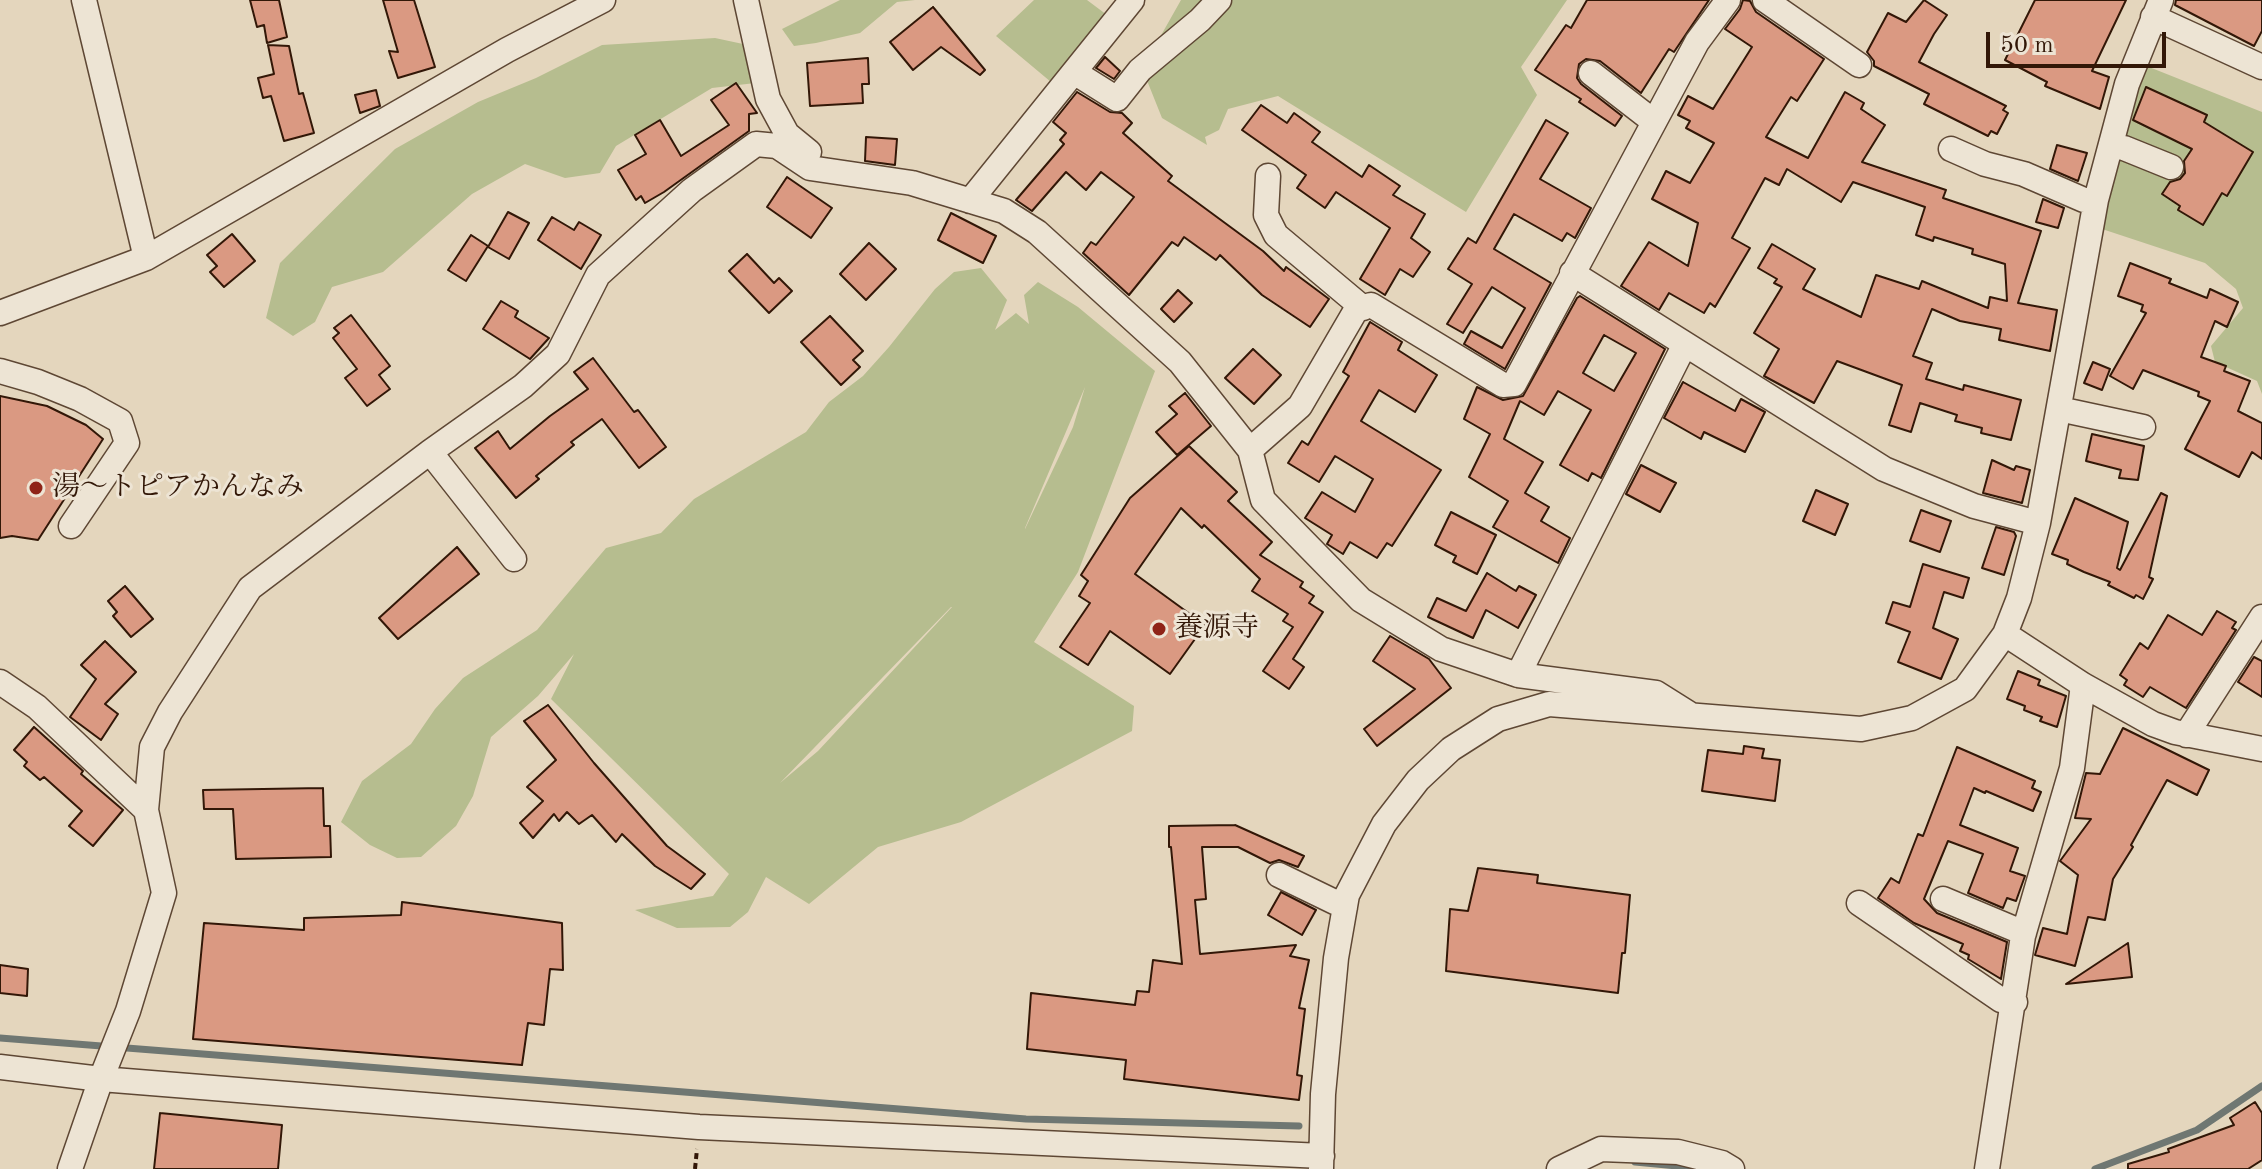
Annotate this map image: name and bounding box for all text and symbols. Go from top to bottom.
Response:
scale bar [1990,16,2170,66]
text: 50 m [2000,34,2054,58]
place label: 湯～トピアかんなみ [52,471,304,505]
marker: 湯～トピアかんなみ [27,479,45,497]
place label: 養源寺 [1175,612,1259,646]
marker: 養源寺 [1150,620,1168,638]

